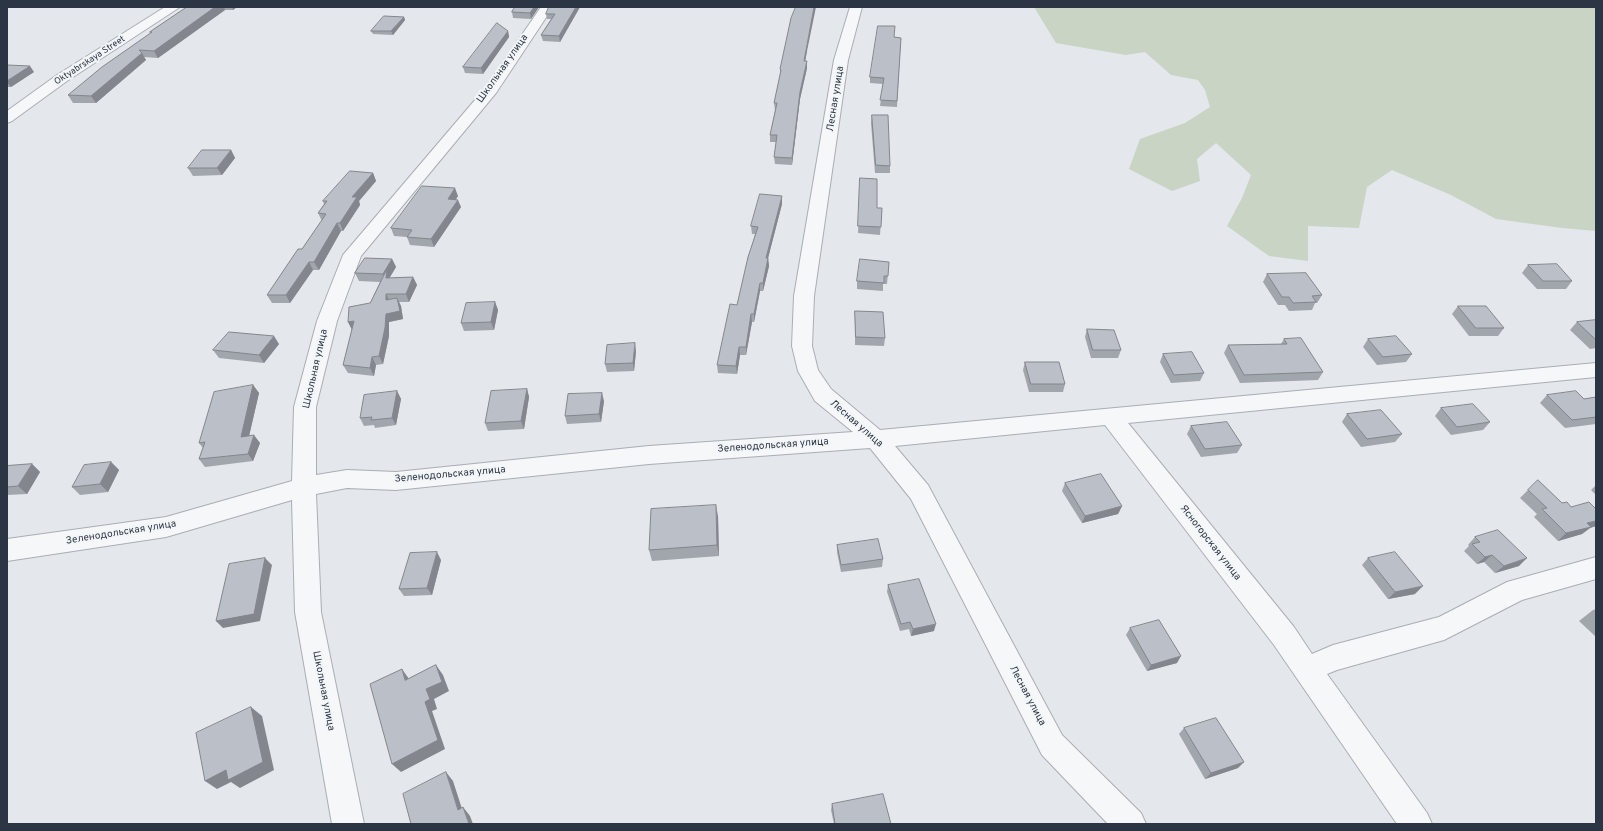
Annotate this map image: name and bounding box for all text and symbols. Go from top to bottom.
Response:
street label: Школьная улица [475,32,531,106]
street label: Oktyabrskaya Street [53,34,127,88]
street label: Лесная улица [825,65,847,133]
street label: Школьная улица [301,328,331,410]
street label: Лесная улица [827,398,885,450]
street label: Зеленодольская улица [717,436,829,456]
street label: Зеленодольская улица [394,464,506,486]
street label: Ясногорская улица [1177,503,1243,583]
street label: Зеленодольская улица [65,518,177,548]
street label: Школьная улица [309,650,337,732]
street label: Лесная улица [1006,664,1048,728]

